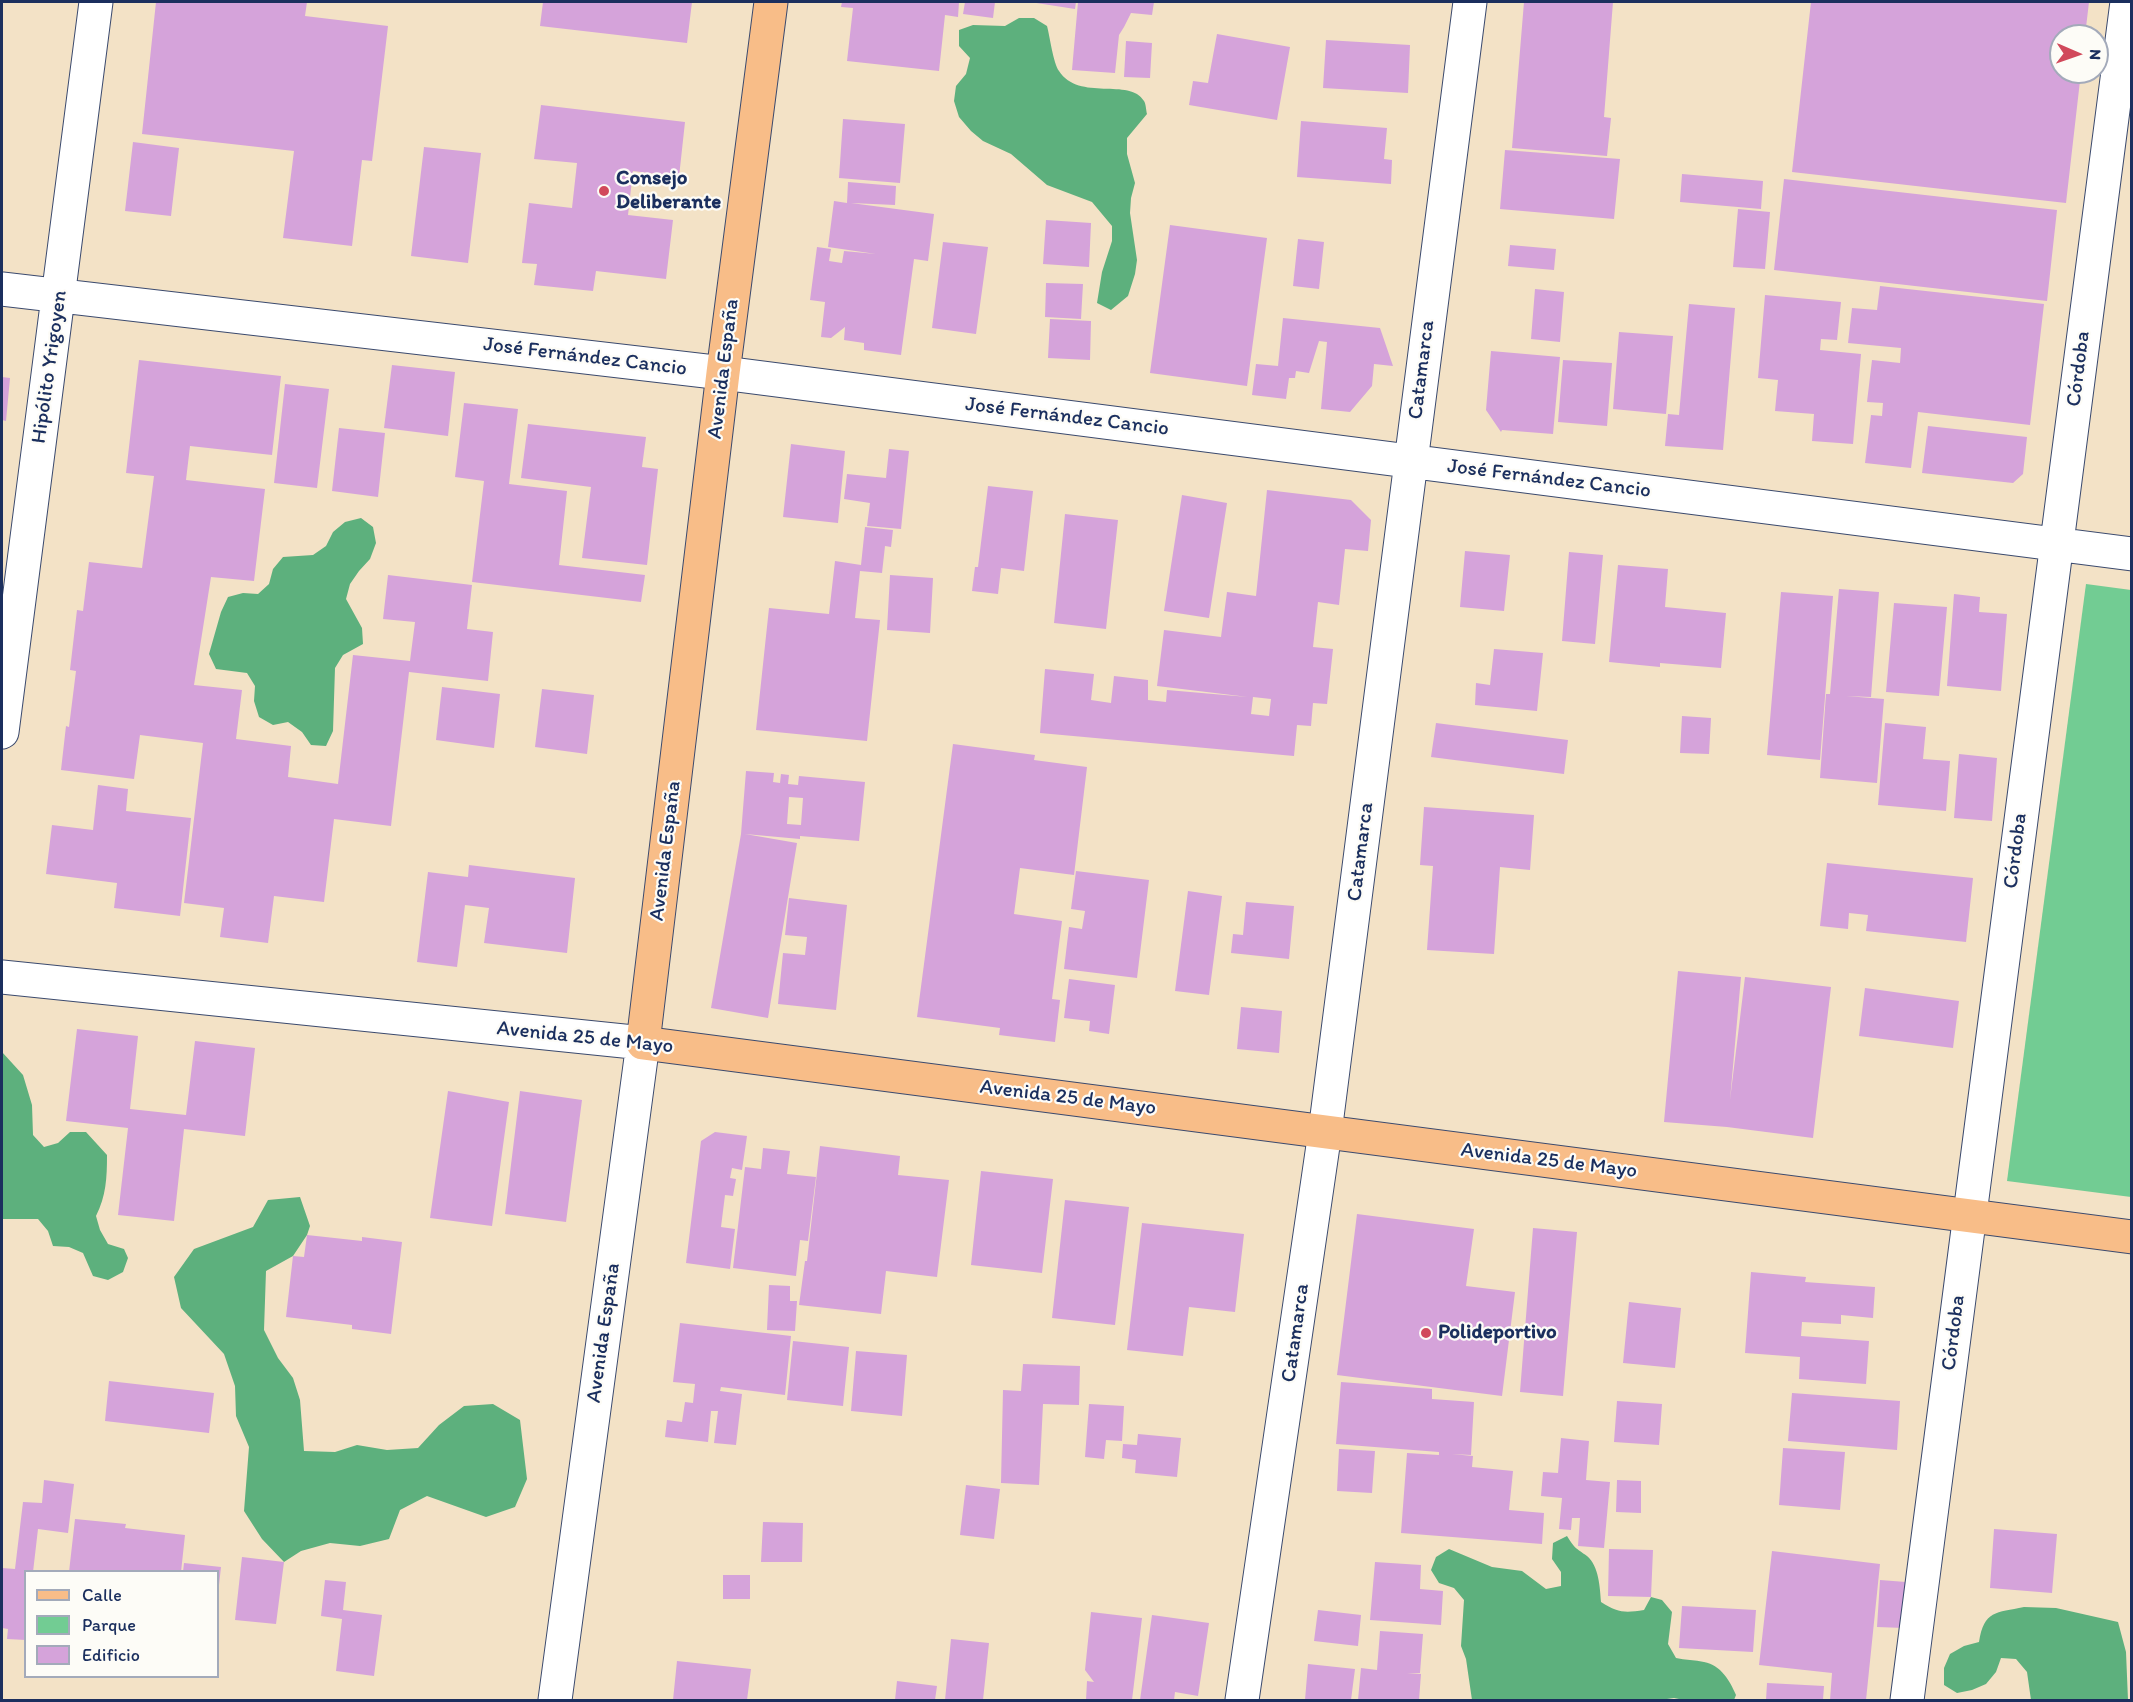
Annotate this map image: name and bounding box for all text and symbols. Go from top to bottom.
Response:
north arrow [2049,24,2109,84]
text: N [2086,49,2105,60]
place label: Consejo Deliberante [616,166,721,216]
marker: Consejo Deliberante [597,184,611,198]
street label: Hipólito Yrigoyen [27,289,73,445]
street label: Avenida España [703,298,745,440]
street label: Catamarca [1403,319,1441,421]
street label: Córdoba [2062,330,2096,408]
street label: José Fernández Cancio [482,332,688,382]
street label: José Fernández Cancio [964,392,1170,442]
street label: José Fernández Cancio [1446,454,1652,504]
street label: Avenida España [645,780,687,922]
street label: Catamarca [1342,801,1380,903]
street label: Córdoba [1999,812,2033,890]
street label: Avenida 25 de Mayo [496,1016,674,1060]
street label: Avenida 25 de Mayo [978,1075,1158,1121]
street label: Avenida 25 de Mayo [1459,1138,1639,1184]
street label: Avenida España [582,1261,626,1405]
street label: Catamarca [1277,1282,1315,1384]
street label: Córdoba [1937,1294,1971,1372]
place label: Polideportivo [1438,1320,1557,1346]
marker: Polideportivo [1419,1326,1433,1340]
legend [24,1570,219,1678]
text: Calle [82,1584,122,1606]
text: Parque [82,1614,136,1636]
text: Edificio [82,1644,140,1666]

